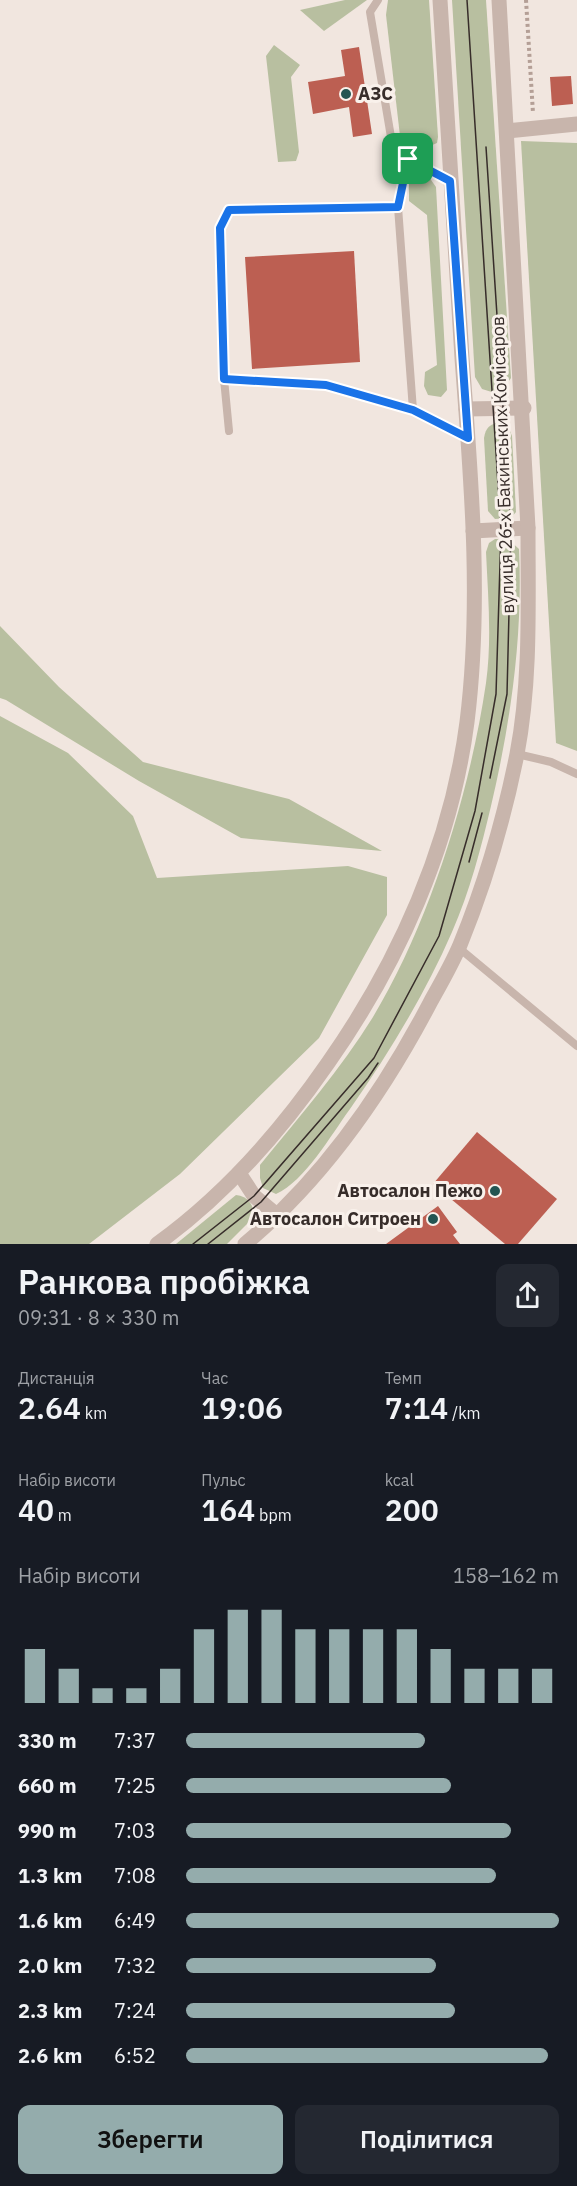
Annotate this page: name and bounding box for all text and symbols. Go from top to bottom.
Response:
place label: АЗС [358,82,393,105]
marker: АЗС [339,87,353,101]
pin [382,133,433,184]
icon: arrive [391,142,424,175]
street label: вулиця 26-х Бакинських Комісаров [486,316,519,614]
place label: Автосалон Пежо [337,1179,483,1202]
marker: Автосалон Пежо [488,1184,502,1198]
place label: Автосалон Ситроен [250,1207,421,1230]
marker: Автосалон Ситроен [426,1212,440,1226]
text: Ранкова пробіжка [18,1260,310,1303]
button: share [496,1264,559,1327]
text: 09:31 · 8 × 330 m [18,1304,179,1331]
text: Дистанція [18,1368,95,1388]
text: Час [201,1368,228,1388]
text: Темп [385,1368,422,1388]
text: 2.64 [18,1388,81,1427]
text: 19:06 [201,1388,283,1427]
text: 7:14 [385,1388,448,1427]
text: km [81,1403,107,1423]
text: /km [448,1403,481,1423]
text: Набір висоти [18,1470,116,1490]
text: Пульс [201,1470,246,1490]
text: kcal [385,1470,414,1490]
text: 40 [18,1490,54,1529]
text: 164 [201,1490,255,1529]
text: 200 [385,1490,439,1529]
text: m [54,1505,72,1525]
text: bpm [255,1505,292,1525]
text: Набір висоти [18,1562,141,1589]
text: 158–162 m [453,1562,559,1589]
text: 330 m [18,1727,77,1754]
text: 7:37 [114,1727,156,1754]
text: 660 m [18,1772,77,1799]
text: 7:25 [114,1772,156,1799]
text: 990 m [18,1817,77,1844]
text: 7:03 [114,1817,156,1844]
text: 1.3 km [18,1862,82,1889]
text: 7:08 [114,1862,156,1889]
text: 1.6 km [18,1907,82,1934]
text: 6:49 [114,1907,156,1934]
text: 2.0 km [18,1952,82,1979]
text: 7:32 [114,1952,156,1979]
text: 2.3 km [18,1997,82,2024]
text: 7:24 [114,1997,156,2024]
text: 2.6 km [18,2042,82,2069]
text: 6:52 [114,2042,156,2069]
button: Зберегти [18,2105,283,2174]
button: Поділитися [295,2105,559,2174]

